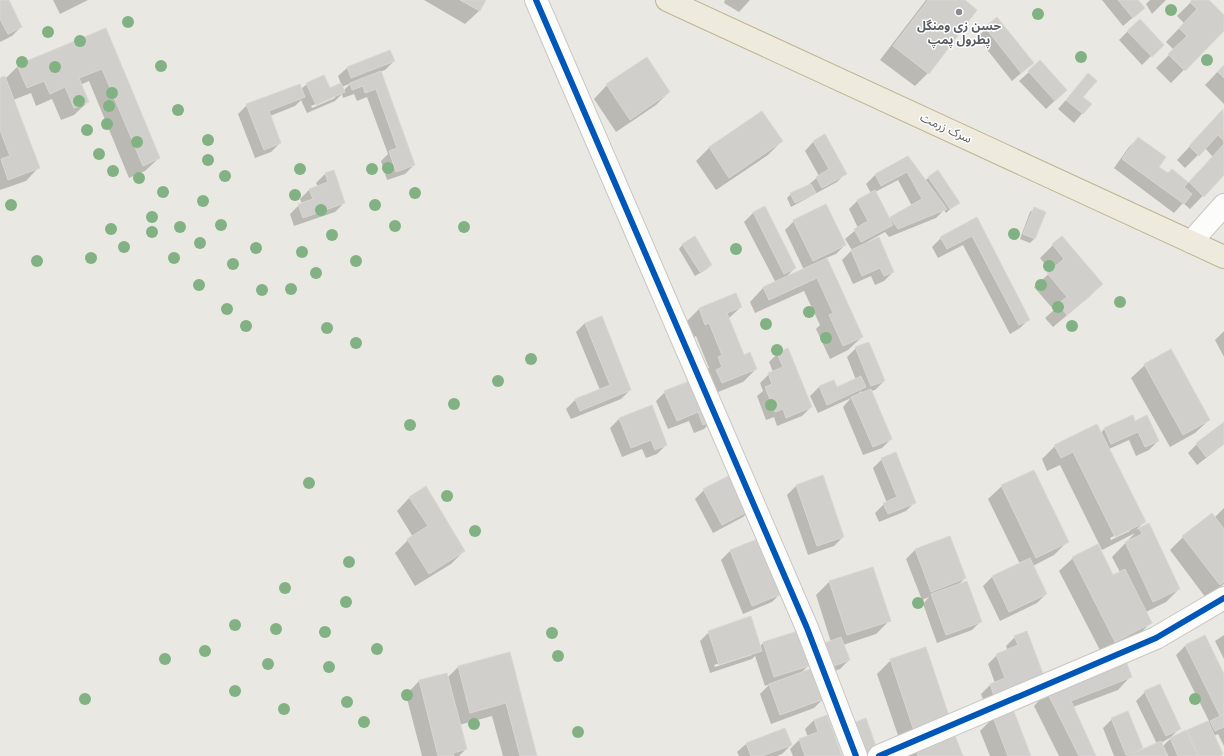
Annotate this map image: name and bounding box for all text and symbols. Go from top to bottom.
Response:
marker: حسن زی ومنگل پطرول پمپ [954,7,964,17]
place label: حسن زی ومنگل پطرول پمپ [917,19,1001,49]
street label: سرک زرمت [918,110,974,146]

